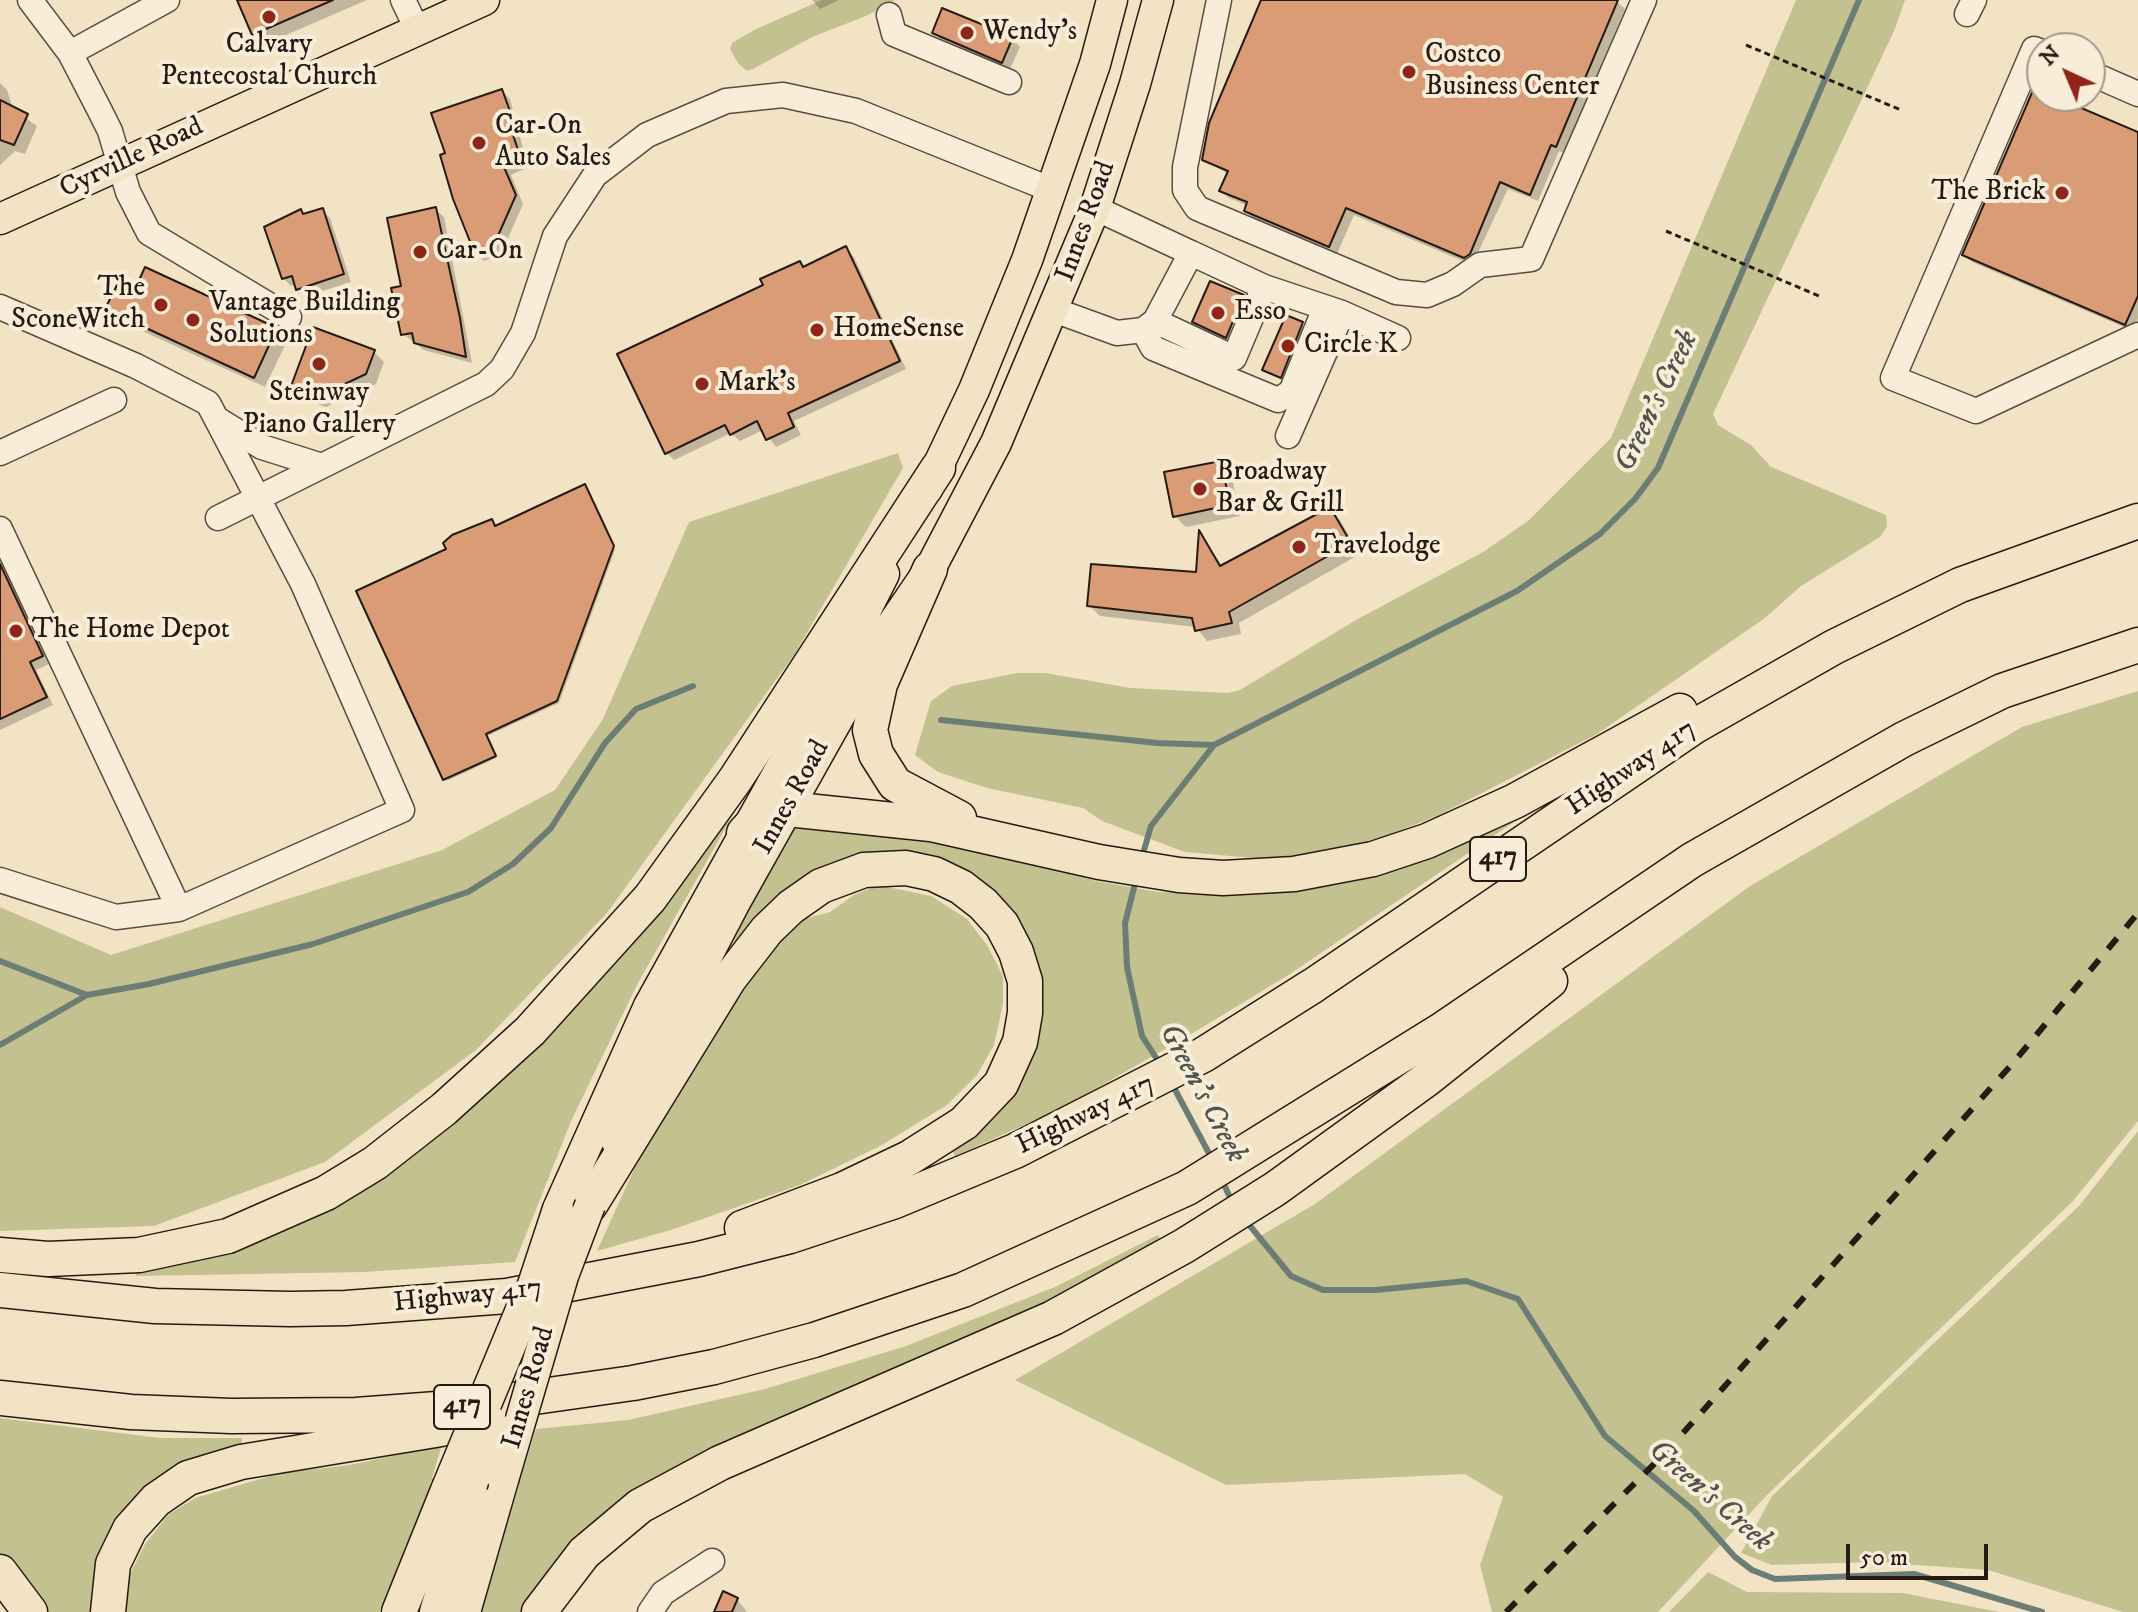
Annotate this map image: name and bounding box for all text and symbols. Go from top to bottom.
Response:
marker: Calvary Pentecostal Church [260,8,278,26]
place label: Wendy's [983,16,1077,50]
marker: Wendy's [958,24,976,42]
place label: Calvary Pentecostal Church [161,29,377,95]
north arrow [2026,32,2106,112]
place label: Costco Business Center [1425,39,1599,105]
text: N [2034,40,2066,72]
marker: Costco Business Center [1400,63,1418,81]
place label: Car-On Auto Sales [495,110,611,176]
street label: Cyrville Road [55,111,209,207]
marker: Car-On Auto Sales [470,134,488,152]
street label: Innes Road [1050,157,1124,287]
place label: The Brick [1931,176,2046,210]
marker: The Brick [2053,184,2071,202]
place label: Car-On [436,235,523,269]
marker: Car-On [411,243,429,261]
place label: The SconeWitch [11,272,145,338]
place label: Vantage Building Solutions [209,287,400,353]
marker: The SconeWitch [152,296,170,314]
place label: Esso [1234,296,1286,330]
marker: Esso [1209,304,1227,322]
marker: Vantage Building Solutions [184,311,202,329]
place label: HomeSense [833,313,964,347]
marker: HomeSense [808,321,826,339]
water label: Green's Creek [1608,326,1708,478]
place label: Circle K [1304,329,1398,363]
marker: Circle K [1279,337,1297,355]
marker: Steinway Piano Gallery [310,355,328,373]
place label: Mark's [718,367,796,401]
marker: Mark's [693,375,711,393]
place label: Steinway Piano Gallery [242,377,396,443]
place label: Broadway Bar & Grill [1216,456,1344,522]
marker: Broadway Bar & Grill [1191,480,1209,498]
place label: Travelodge [1315,530,1441,564]
marker: Travelodge [1290,538,1308,556]
place label: The Home Depot [32,614,230,648]
marker: The Home Depot [7,622,25,640]
street label: Highway 417 [1561,713,1703,825]
street label: Innes Road [748,735,838,861]
road number: 417 [1470,837,1526,881]
water label: Green's Creek [1149,1018,1253,1170]
street label: Highway 417 [1012,1068,1160,1164]
street label: Highway 417 [392,1273,544,1321]
street label: Innes Road [497,1323,563,1453]
road number: 417 [434,1385,490,1429]
water label: Green's Creek [1640,1433,1778,1561]
scale bar [1850,1528,1992,1578]
text: 50 m [1860,1543,1908,1573]

